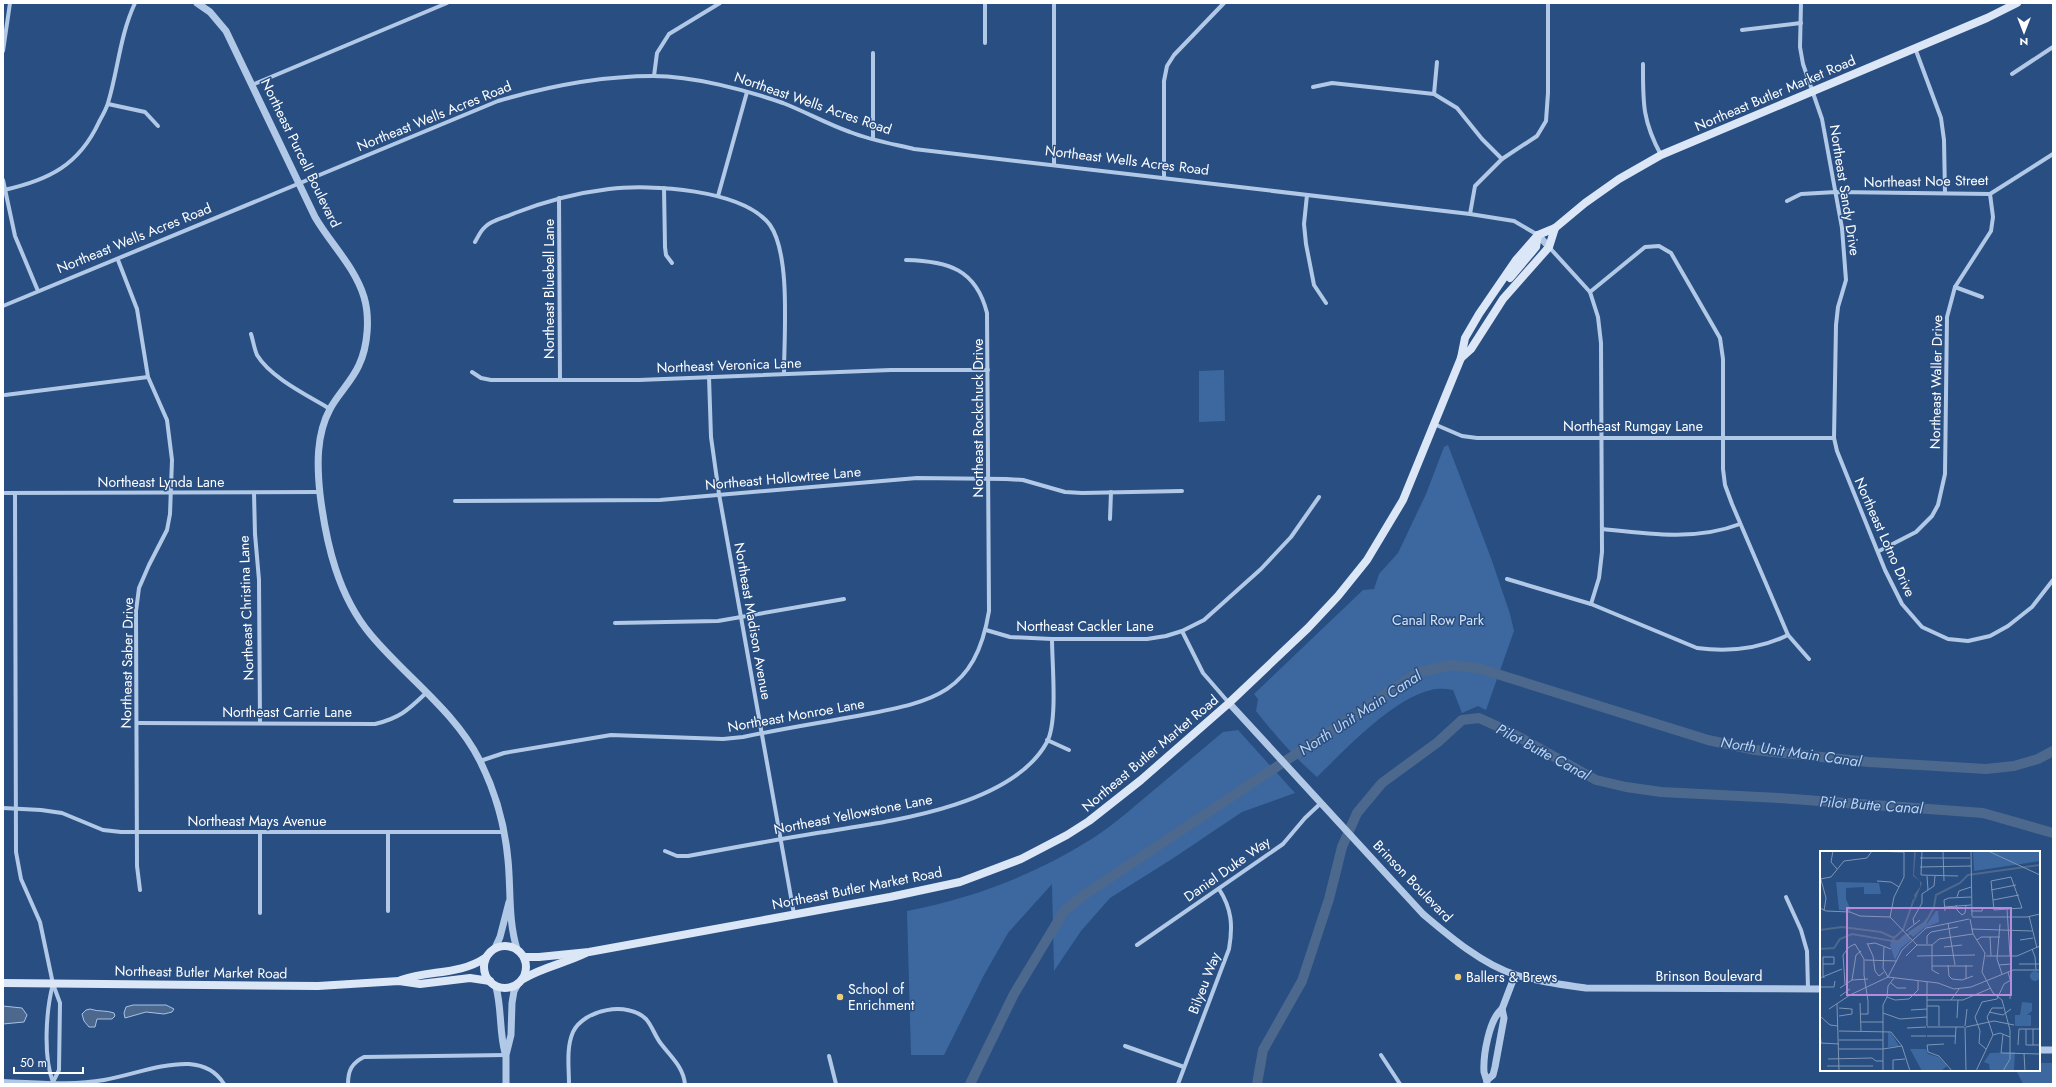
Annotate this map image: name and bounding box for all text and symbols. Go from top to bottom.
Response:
north arrow [2004,12,2044,52]
text: N [2020,34,2028,50]
street label: Northeast Butler Market Road [1692,50,1858,136]
street label: Northeast Wells Acres Road [732,67,894,139]
street label: Northeast Purcell Boulevard [256,75,346,231]
street label: Northeast Wells Acres Road [354,76,514,156]
street label: Northeast Sandy Drive [1825,123,1865,257]
street label: Northeast Wells Acres Road [1044,140,1210,180]
street label: Northeast Noe Street [1864,170,1989,192]
street label: Northeast Wells Acres Road [54,198,214,278]
street label: Northeast Bluebell Lane [539,219,559,359]
street label: Northeast Waller Drive [1925,315,1947,449]
street label: Northeast Rockchuck Drive [968,339,988,497]
street label: Northeast Veronica Lane [656,352,802,378]
street label: Northeast Rumgay Lane [1563,416,1703,436]
street label: Northeast Hollowtree Lane [704,461,862,495]
street label: Northeast Lynda Lane [98,472,224,492]
street label: Northeast Lotno Drive [1850,474,1920,600]
street label: Northeast Christina Lane [233,535,259,681]
street label: Northeast Madison Avenue [729,541,777,701]
street label: Northeast Saber Drive [116,597,138,729]
park label: Canal Row Park [1392,610,1485,630]
street label: Northeast Cackler Lane [1016,616,1154,636]
water label: North Unit Main Canal [1294,665,1426,761]
street label: Northeast Butler Market Road [1077,690,1223,816]
street label: Northeast Monroe Lane [726,693,866,737]
street label: Northeast Carrie Lane [222,702,352,722]
water label: Pilot Butte Canal [1492,718,1594,786]
water label: North Unit Main Canal [1719,731,1863,773]
street label: Northeast Yellowstone Lane [772,789,934,839]
water label: Pilot Butte Canal [1819,790,1924,820]
street label: Northeast Mays Avenue [188,811,326,831]
street label: Daniel Duke Way [1180,831,1275,906]
street label: Brinson Boulevard [1369,836,1457,926]
inset map [1820,851,2040,1071]
street label: Northeast Butler Market Road [770,862,944,914]
street label: Bilyeu Way [1183,948,1225,1017]
street label: Northeast Butler Market Road [114,960,288,984]
street label: Brinson Boulevard [1655,966,1763,986]
place label: Ballers & Brews [1466,967,1557,987]
marker: Ballers & Brews [1453,972,1463,982]
place label: School of Enrichment [848,979,915,1015]
marker: School of Enrichment [835,992,845,1002]
scale bar [14,1049,83,1075]
text: 50 m [20,1054,47,1072]

